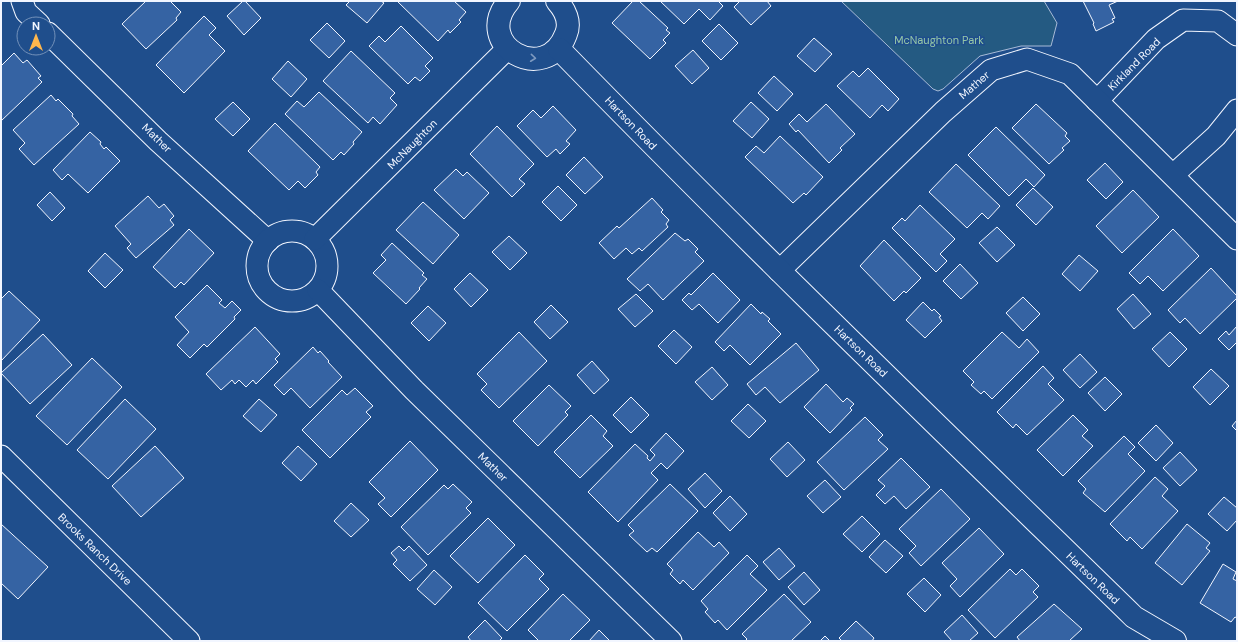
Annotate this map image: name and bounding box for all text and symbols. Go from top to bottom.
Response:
north arrow [16,16,56,56]
text: N [32,19,40,33]
park label: McNaughton Park [894,33,984,47]
street label: Kirkland Road [1105,35,1163,93]
one-way arrow [530,54,536,63]
street label: Mather [956,68,992,102]
street label: Hartson Road [602,93,660,153]
street label: McNaughton [384,116,440,172]
street label: Mather [139,120,175,156]
street label: Hartson Road [831,322,891,380]
street label: Mather [475,449,511,485]
street label: Brooks Ranch Drive [55,510,135,588]
street label: Hartson Road [1063,549,1123,607]

